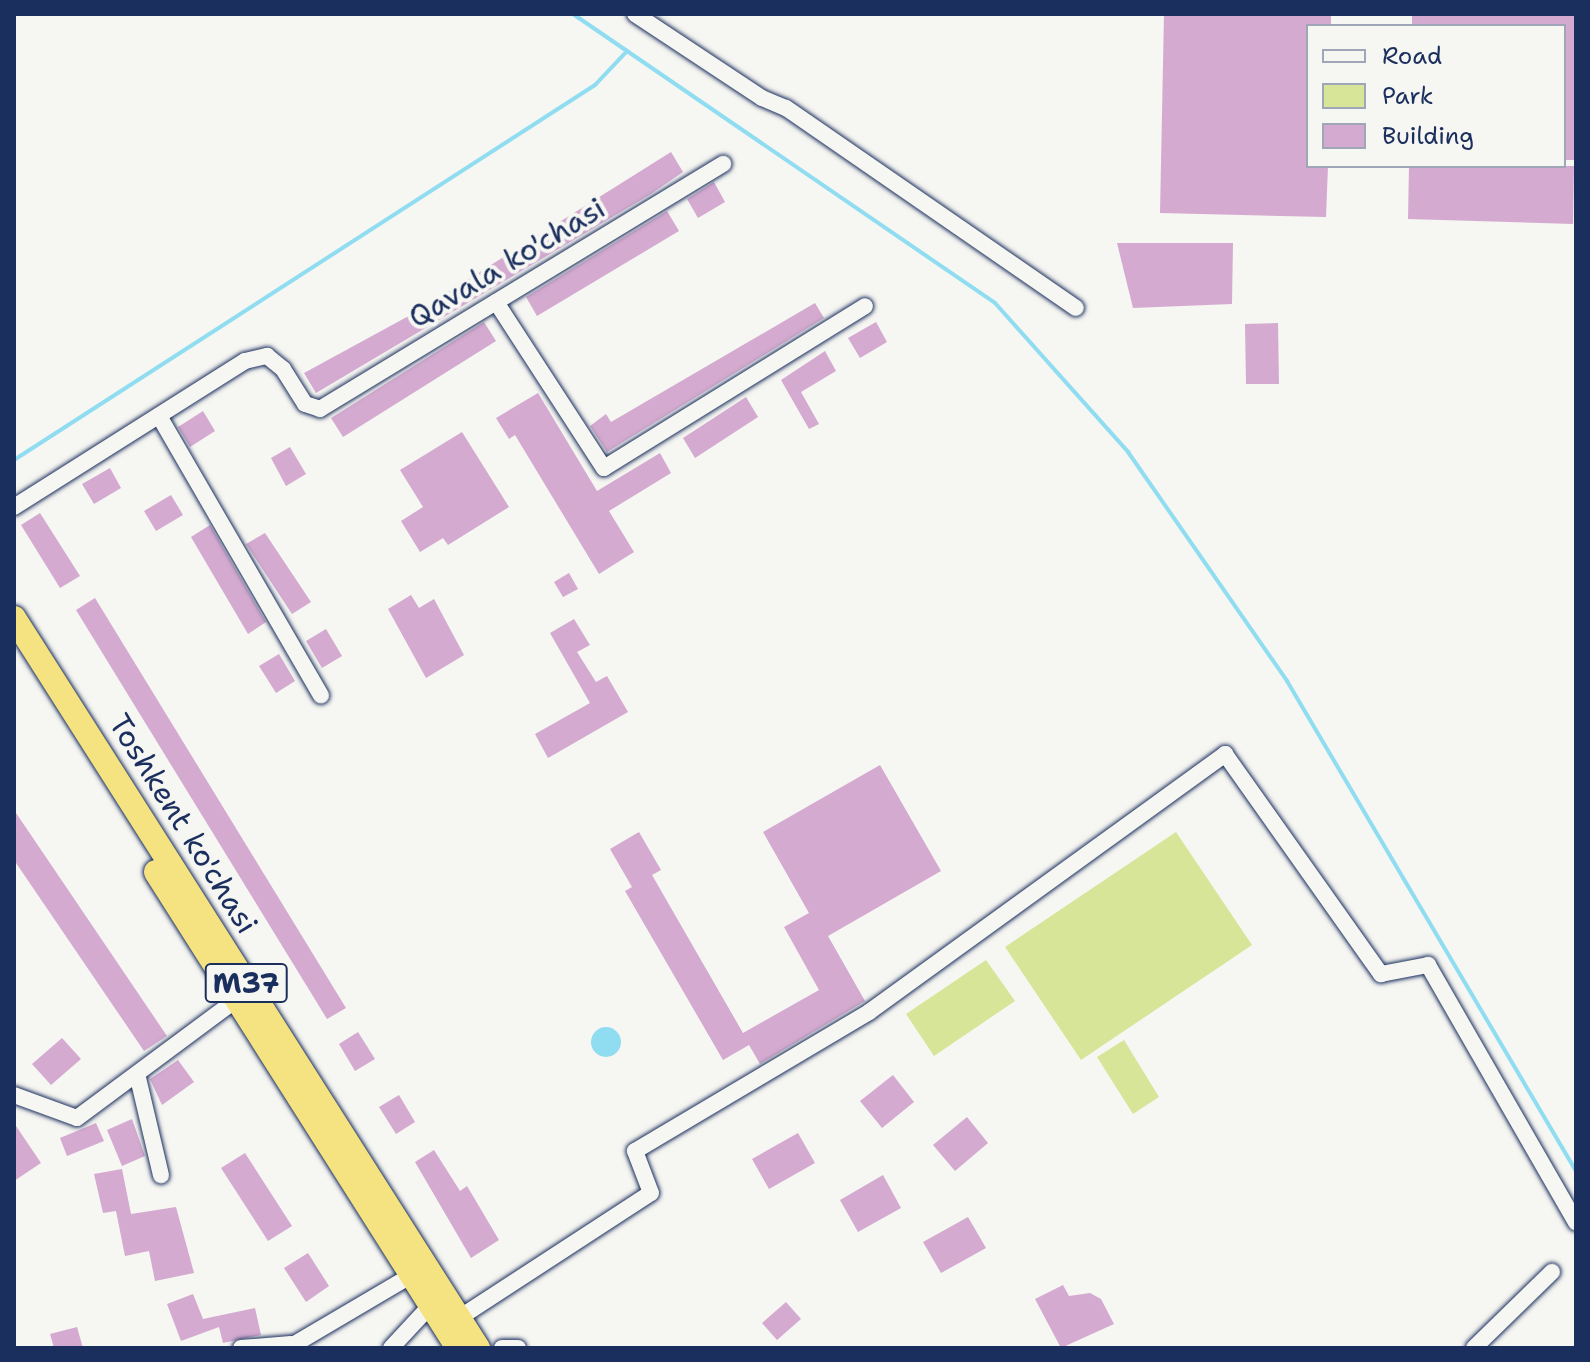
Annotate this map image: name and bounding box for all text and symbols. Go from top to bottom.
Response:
legend [1306,24,1566,168]
text: Road [1382,40,1442,72]
text: Park [1382,80,1434,112]
text: Building [1382,120,1474,152]
street label: Qavala ko'chasi [402,190,612,336]
street label: Toshkent ko'chasi [101,708,265,940]
road number: M37 [204,959,288,1007]

